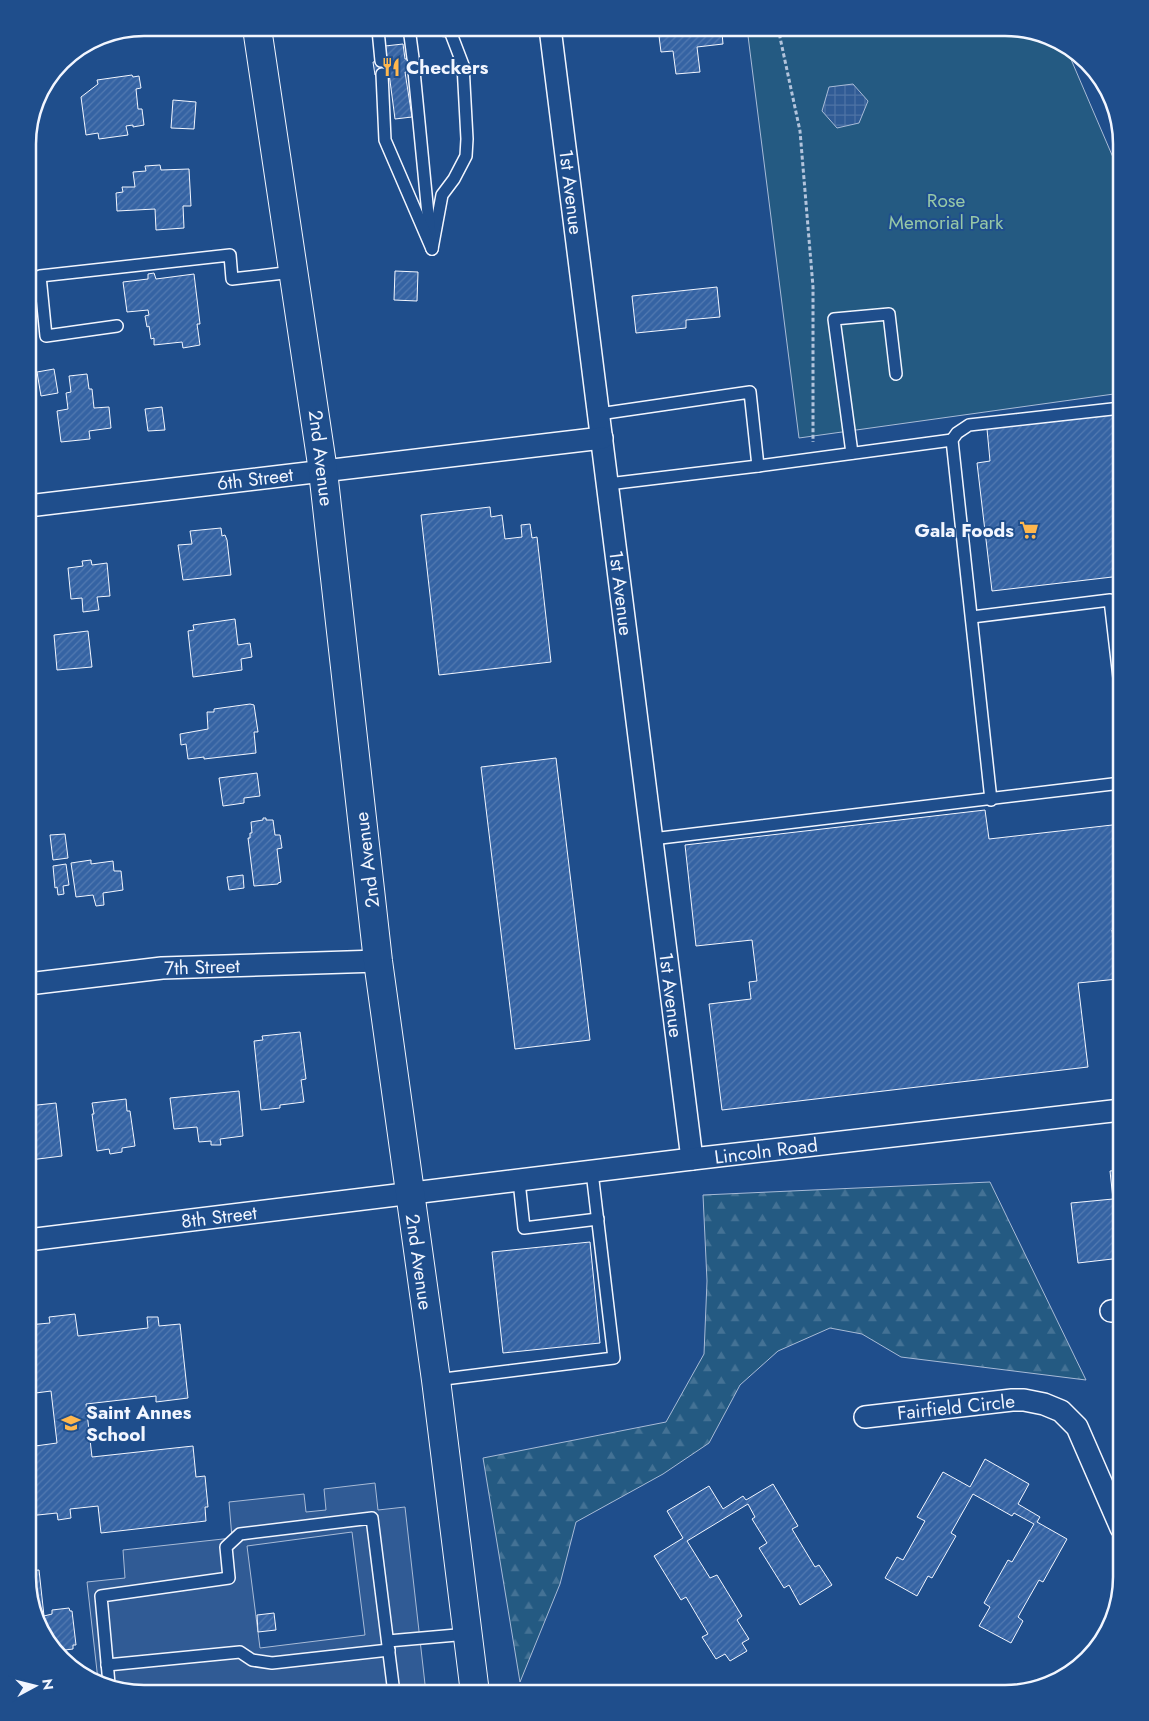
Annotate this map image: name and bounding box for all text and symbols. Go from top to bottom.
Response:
place label: Checkers [406,54,489,81]
restaurant icon: Checkers [380,56,402,78]
street label: 1st Avenue [552,148,590,236]
park label: Rose Memorial Park [889,187,1004,236]
street label: 2nd Avenue [302,408,340,508]
street label: 6th Street [215,461,295,497]
place label: Gala Foods [914,517,1014,544]
supermarket icon: Gala Foods [1018,519,1040,541]
street label: 1st Avenue [602,549,640,637]
street label: 2nd Avenue [348,810,386,910]
street label: 1st Avenue [652,951,690,1039]
street label: 7th Street [164,952,241,982]
street label: Lincoln Road [713,1131,819,1171]
street label: 8th Street [180,1199,259,1235]
street label: 2nd Avenue [399,1212,439,1312]
street label: Fairfield Circle [896,1387,1016,1427]
place label: Saint Annes School [86,1399,192,1448]
school or university icon: Saint Annes School [60,1412,82,1434]
north arrow [10,1661,60,1711]
text: N [37,1678,59,1691]

